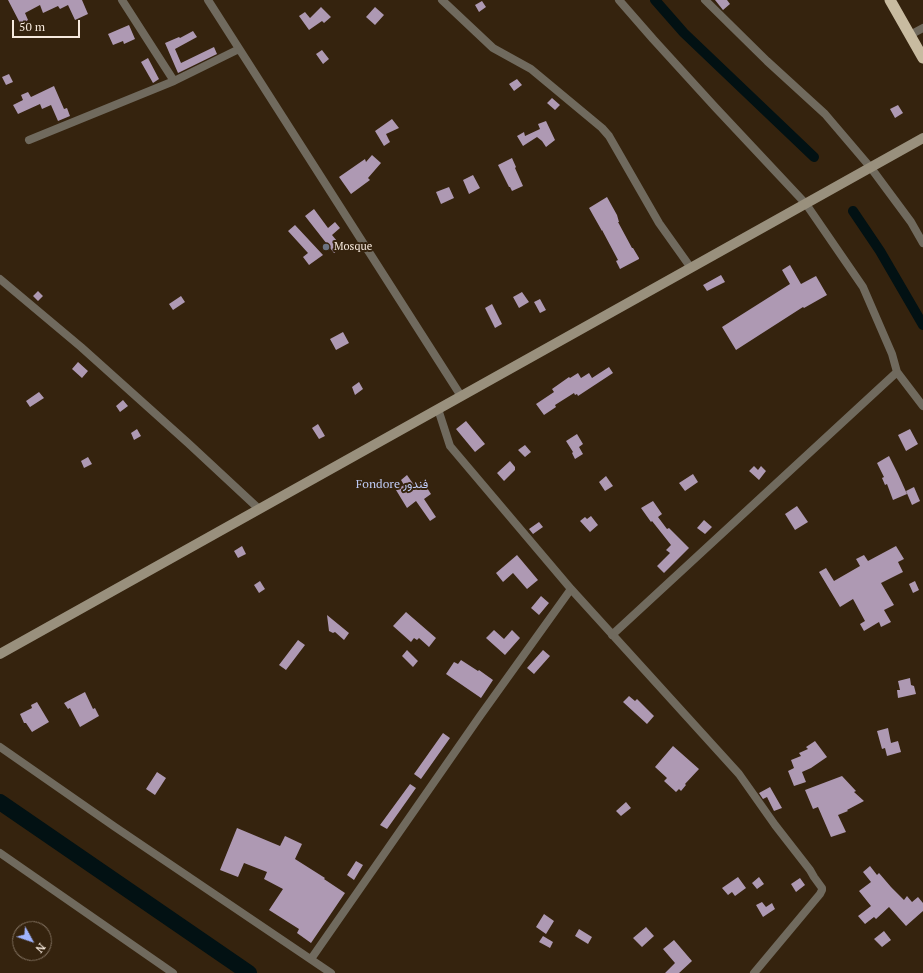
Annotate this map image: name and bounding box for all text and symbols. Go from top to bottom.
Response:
scale bar [14,12,82,38]
text: 50 m [19,19,45,34]
place label: Mosque [334,240,372,254]
marker: Mosque [321,242,331,252]
district label: Fondore فندور [356,478,428,492]
north arrow [12,921,52,961]
text: N [32,940,48,956]

